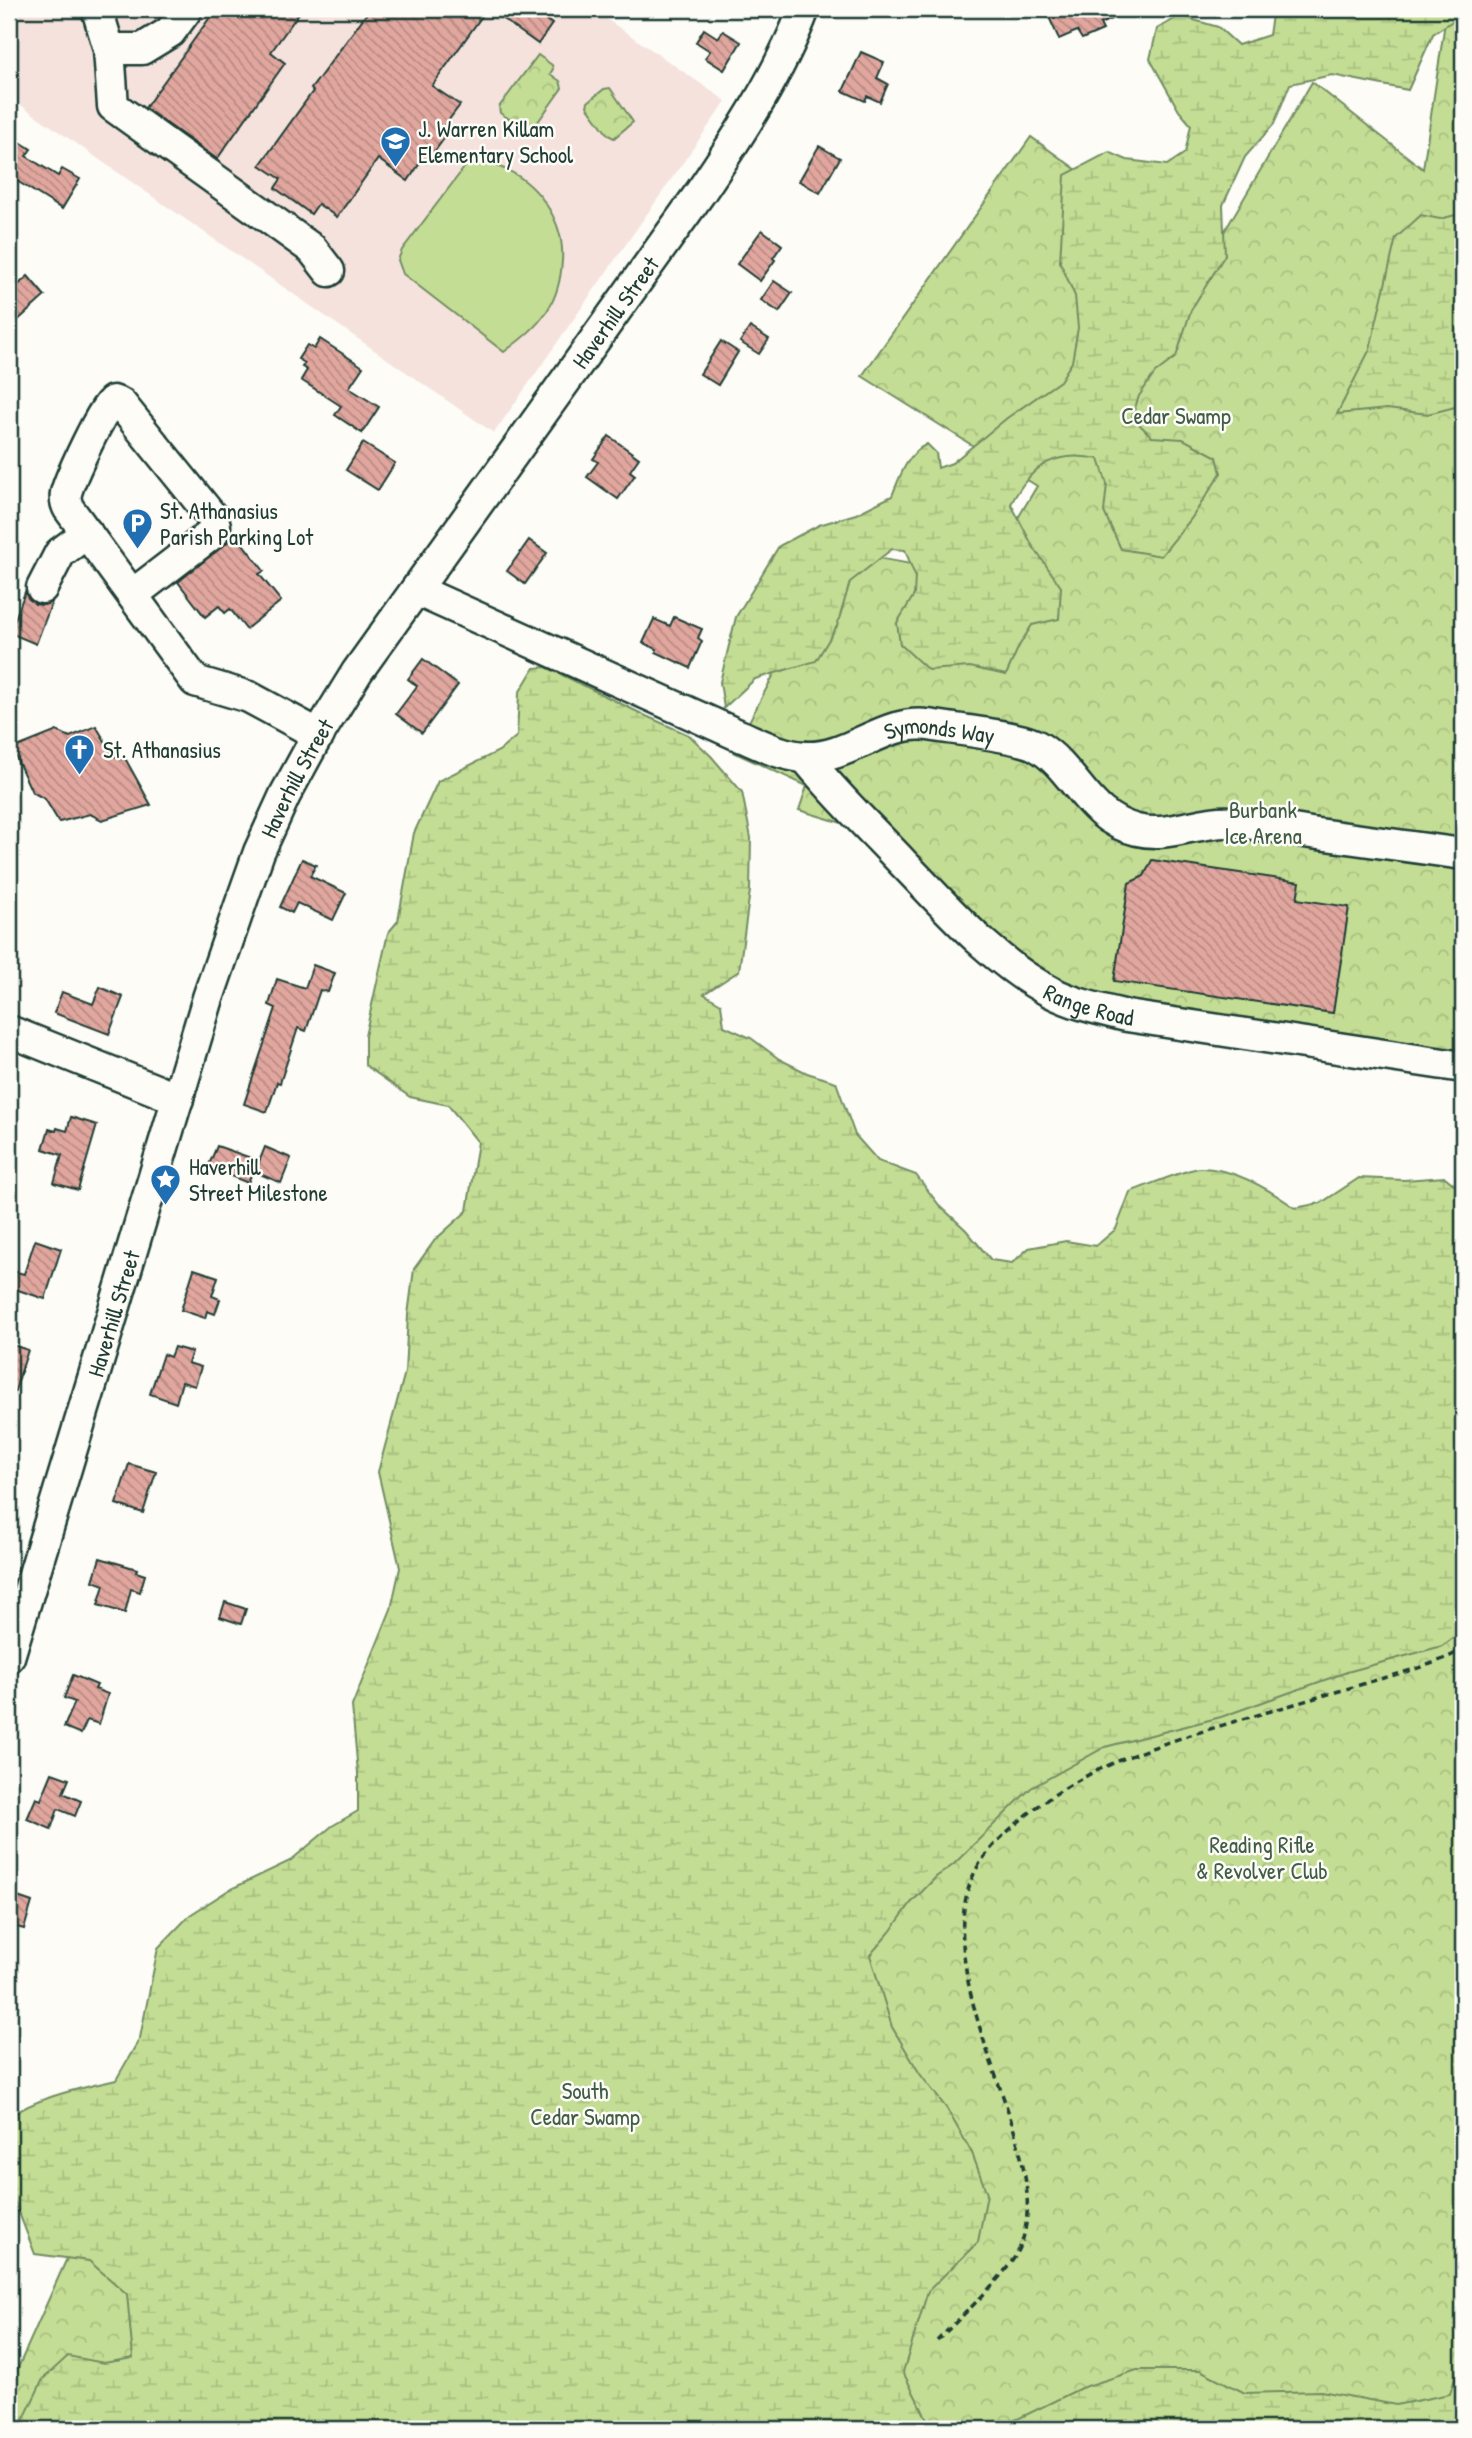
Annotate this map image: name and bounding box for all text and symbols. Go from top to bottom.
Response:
place label: J. Warren Killam Elementary School [418,113,574,170]
school or university icon: J. Warren Killam Elementary School [378,124,412,168]
street label: Haverhill Street [564,249,666,374]
park label: Cedar Swamp [1121,400,1231,431]
place label: St. Athanasius Parish Parking Lot [160,495,314,552]
parking icon: St. Athanasius Parish Parking Lot [120,506,154,550]
street label: Symonds Way [879,709,997,750]
street label: Haverhill Street [252,711,341,842]
church icon: St. Athanasius [63,732,97,776]
place label: St. Athanasius [103,734,221,765]
park label: Burbank Ice Arena [1224,794,1302,851]
street label: Range Road [1039,976,1136,1032]
place label: Haverhill Street Milestone [189,1151,328,1208]
place icon: Haverhill Street Milestone [149,1162,183,1206]
street label: Haverhill Street [79,1245,147,1380]
park label: Reading Rifle & Revolver Club [1196,1829,1328,1886]
park label: South Cedar Swamp [530,2075,640,2132]

